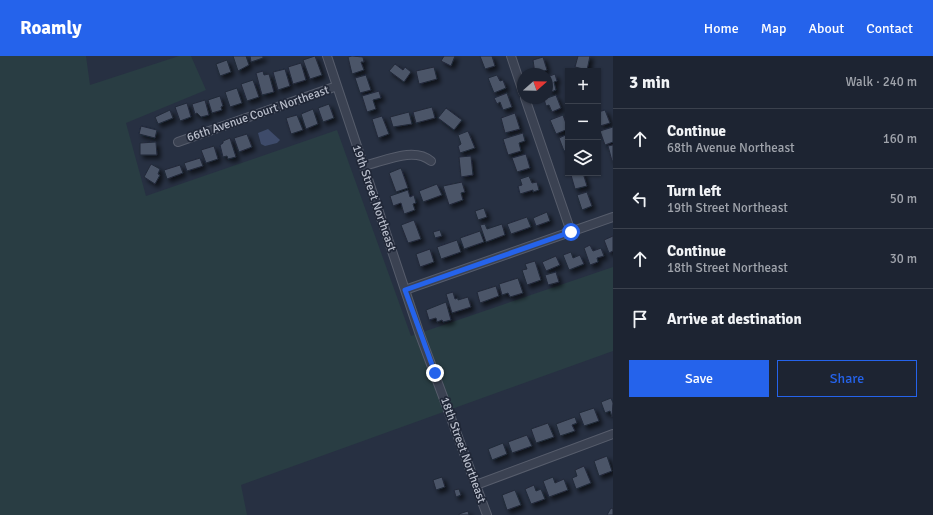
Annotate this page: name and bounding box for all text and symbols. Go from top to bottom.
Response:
text: Roamly [20,16,82,40]
text: Home [704,20,739,37]
text: Map [761,20,786,37]
text: About [808,20,844,37]
text: Contact [866,20,913,37]
north arrow [517,68,553,104]
map controls [565,68,601,176]
button: + [565,68,601,104]
text: 3 min [629,72,670,93]
text: Walk · 240 m [846,74,917,90]
street label: 66th Avenue Court Northeast [185,83,331,145]
button: − [565,104,601,140]
text: Continue [667,122,726,140]
icon: ahead [629,128,651,150]
text: 160 m [883,131,917,147]
button: layers [565,140,601,176]
text: 68th Avenue Northeast [667,140,795,156]
street label: 19th Street Northeast [349,143,399,253]
text: Turn left [667,182,721,200]
icon: left [629,188,651,210]
text: 50 m [890,191,917,207]
text: 19th Street Northeast [667,200,788,216]
route start [562,223,580,241]
text: Continue [667,242,726,260]
icon: ahead [629,248,651,270]
text: 30 m [890,251,917,267]
text: 18th Street Northeast [667,260,788,276]
icon: arrive [629,308,651,330]
text: Arrive at destination [667,310,802,328]
button: Save [629,360,769,397]
button: Share [777,360,917,397]
route end [426,364,444,382]
street label: 18th Street Northeast [437,395,489,505]

